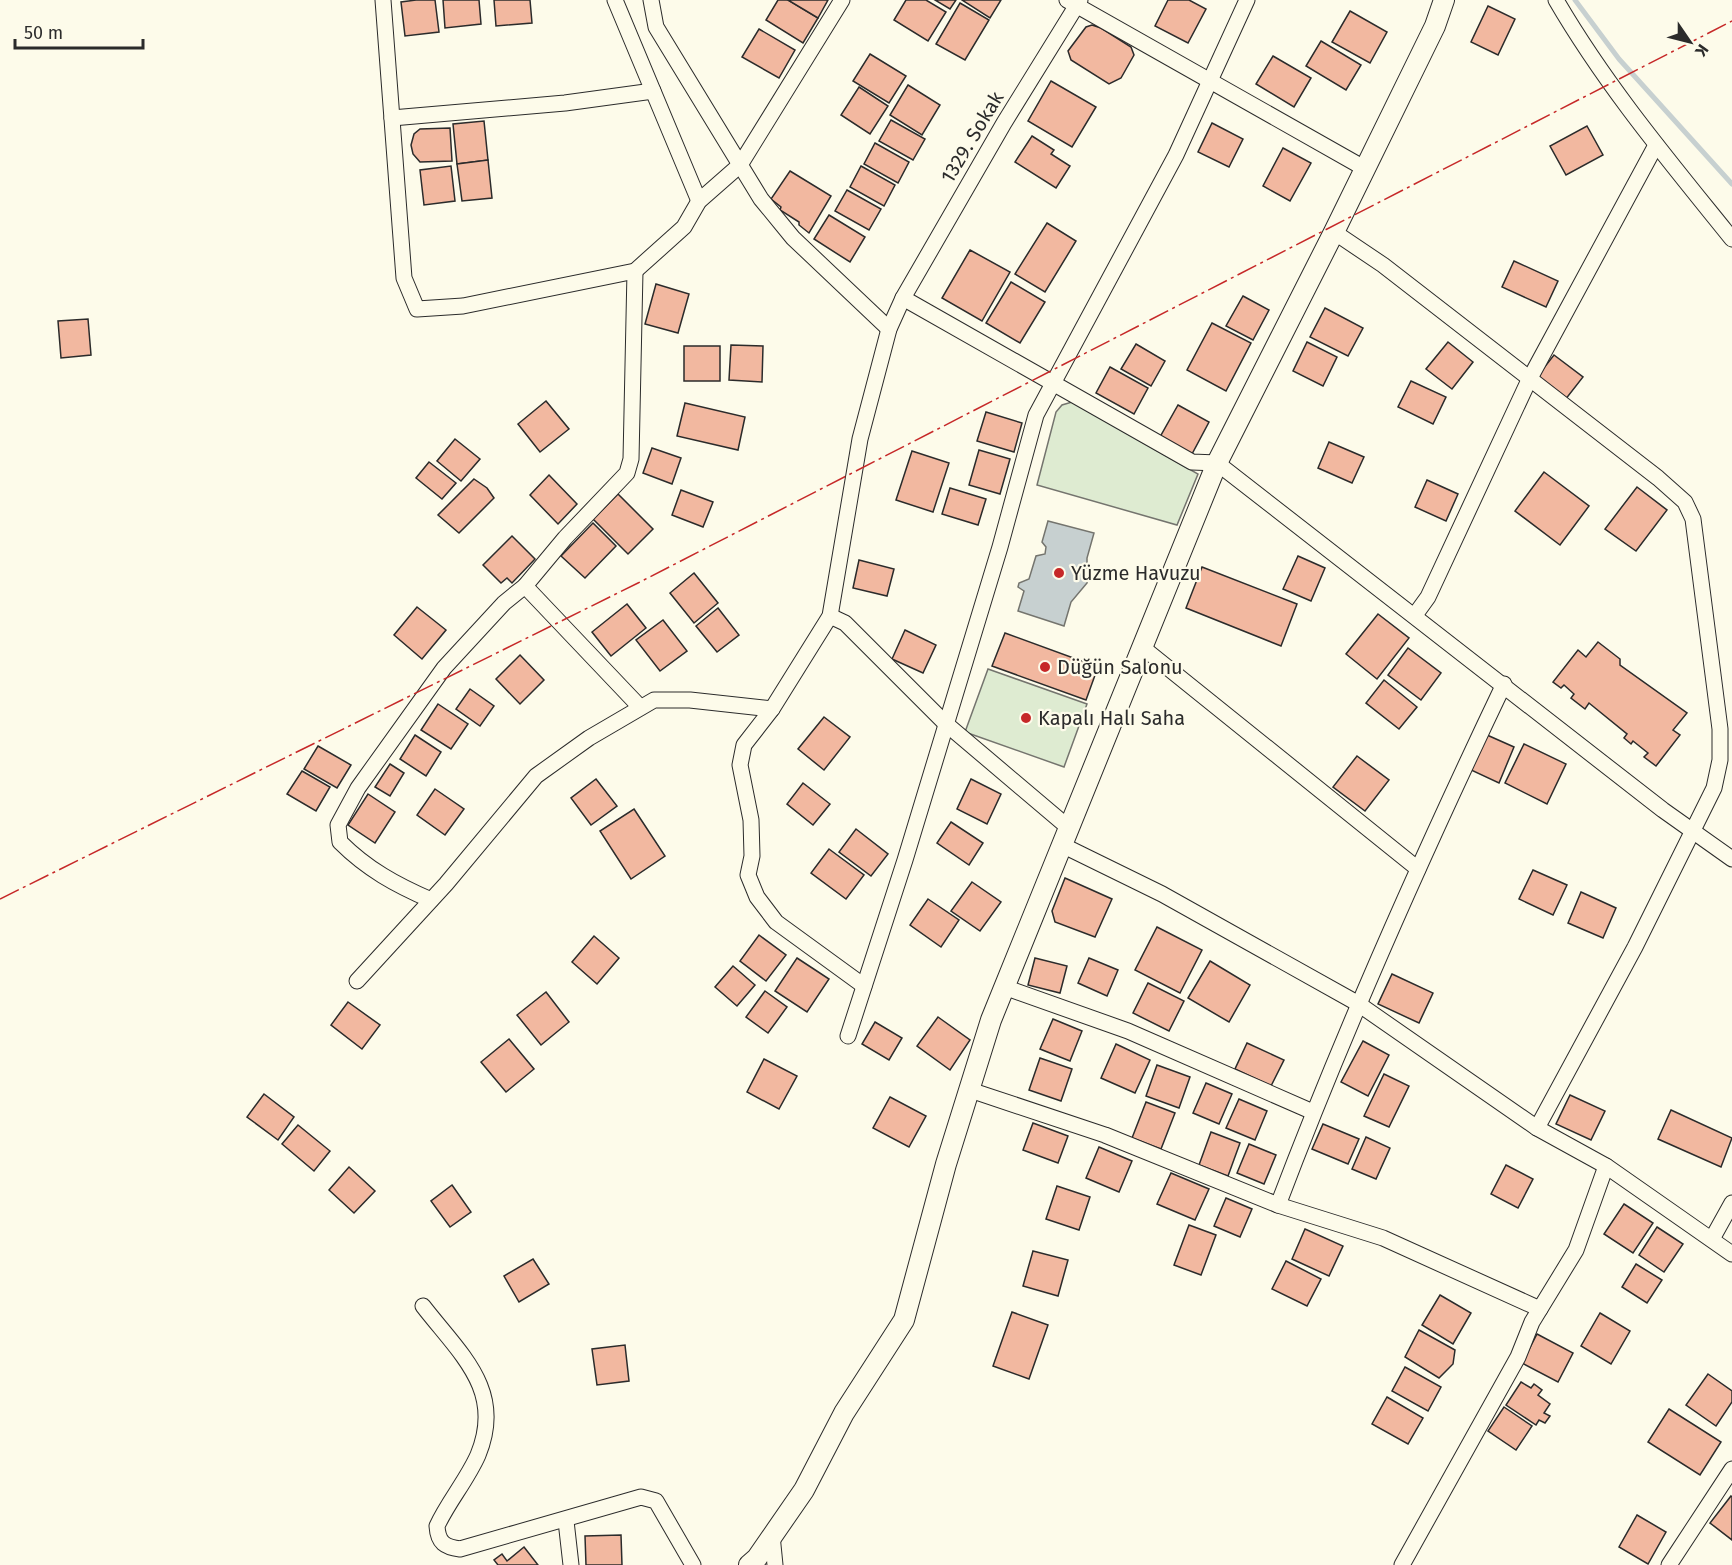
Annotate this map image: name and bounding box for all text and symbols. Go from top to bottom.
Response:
scale bar [15,12,142,50]
north arrow [1660,12,1720,72]
text: 50 m [24,22,63,44]
text: K [1691,41,1713,61]
street label: 1329. Sokak [935,86,1009,187]
place label: Yüzme Havuzu [1071,561,1201,585]
marker: Yüzme Havuzu [1052,566,1066,580]
place label: Düğün Salonu [1057,655,1183,679]
marker: Düğün Salonu [1038,660,1052,674]
place label: Kapalı Halı Saha [1038,706,1185,730]
marker: Kapalı Halı Saha [1019,711,1033,725]

